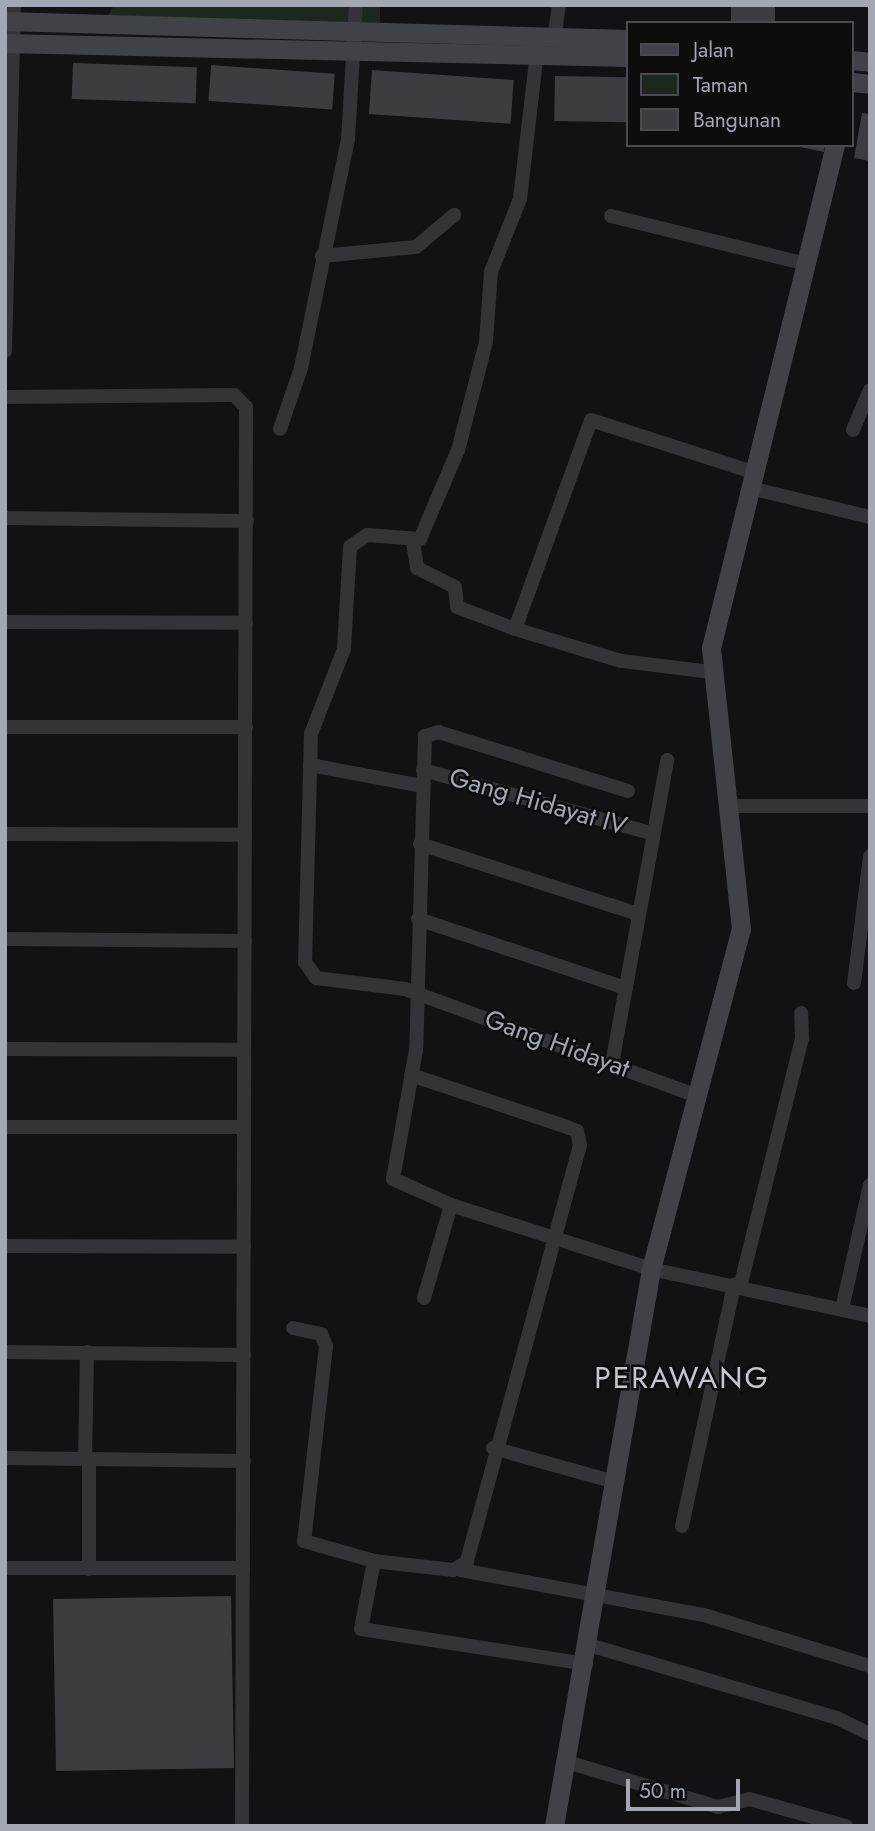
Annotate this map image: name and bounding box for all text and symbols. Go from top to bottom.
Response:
legend [626,21,854,147]
text: Jalan [693,35,734,65]
text: Taman [693,70,748,100]
text: Bangunan [693,105,781,135]
street label: Gang Hidayat IV [446,762,630,842]
street label: Gang Hidayat [480,1003,634,1085]
district label: PERAWANG [595,1360,769,1396]
scale bar [630,1764,744,1808]
text: 50 m [639,1776,686,1806]

